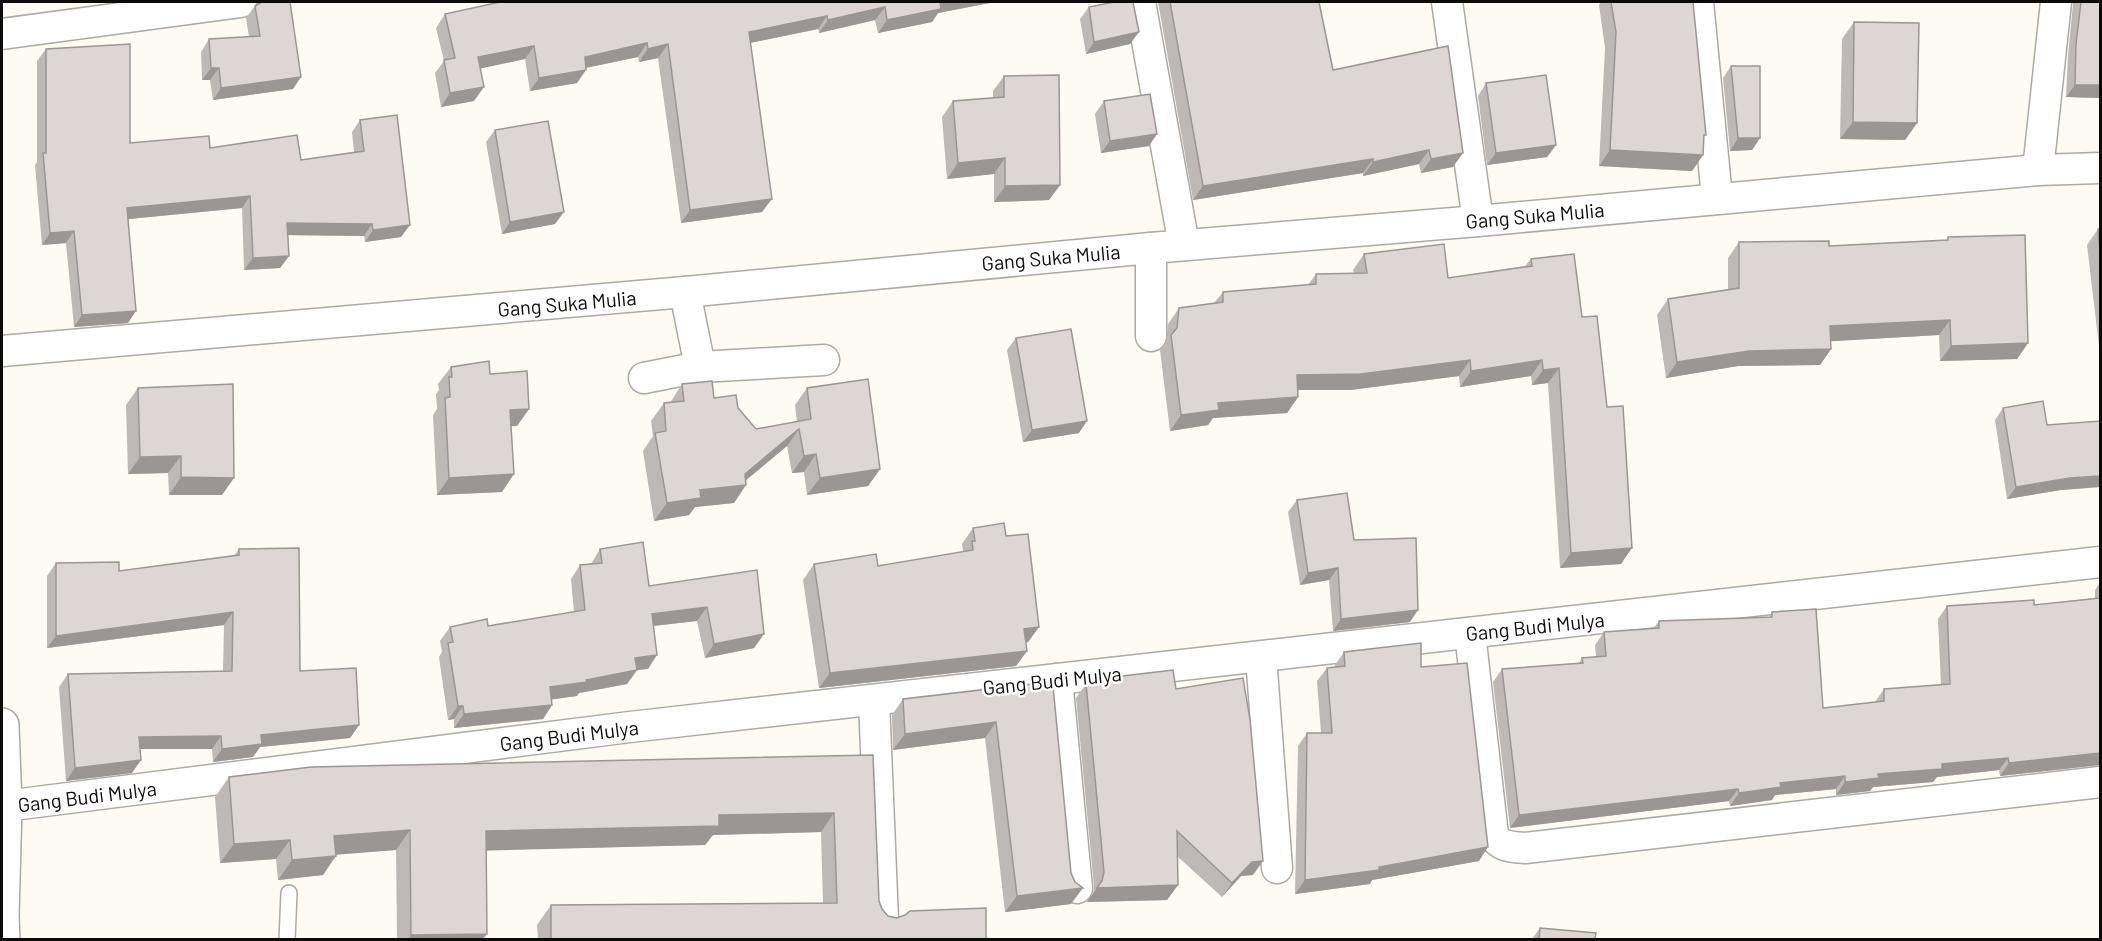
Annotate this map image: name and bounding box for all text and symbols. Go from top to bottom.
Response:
street label: Gang Suka Mulia [1465,197,1605,233]
street label: Gang Suka Mulia [981,239,1121,275]
street label: Gang Suka Mulia [497,285,637,321]
street label: Gang Budi Mulya [1464,607,1606,645]
street label: Gang Budi Mulya [981,661,1123,699]
street label: Gang Budi Mulya [498,715,640,755]
street label: Gang Budi Mulya [16,776,158,816]

